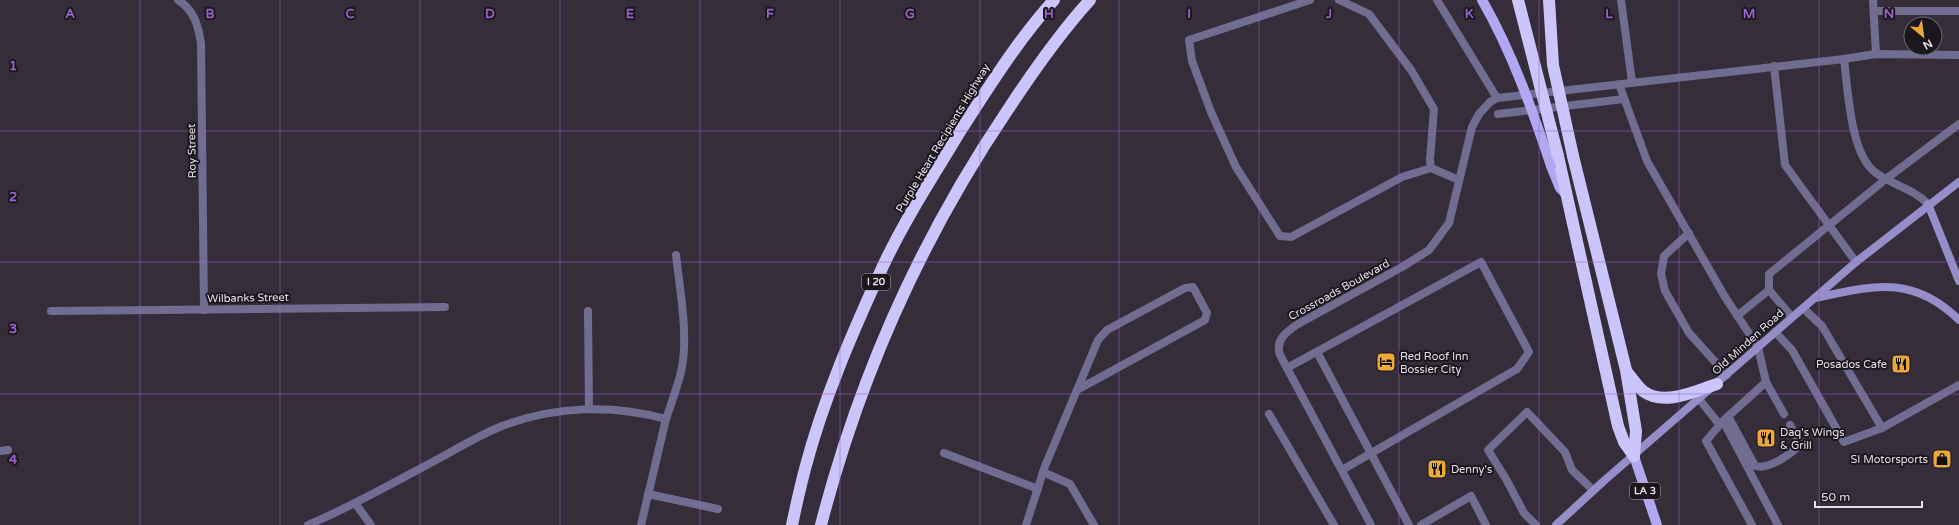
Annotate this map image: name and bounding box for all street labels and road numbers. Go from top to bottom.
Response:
street label: Purple Heart Recipients Highway [893,61,993,215]
street label: Roy Street [185,124,199,178]
street label: Crossroads Boulevard [1286,257,1392,323]
road number: I 20 [862,274,890,290]
street label: Wilbanks Street [207,291,289,305]
street label: Old Minden Road [1710,306,1786,378]
road number: LA 3 [1630,483,1660,499]

